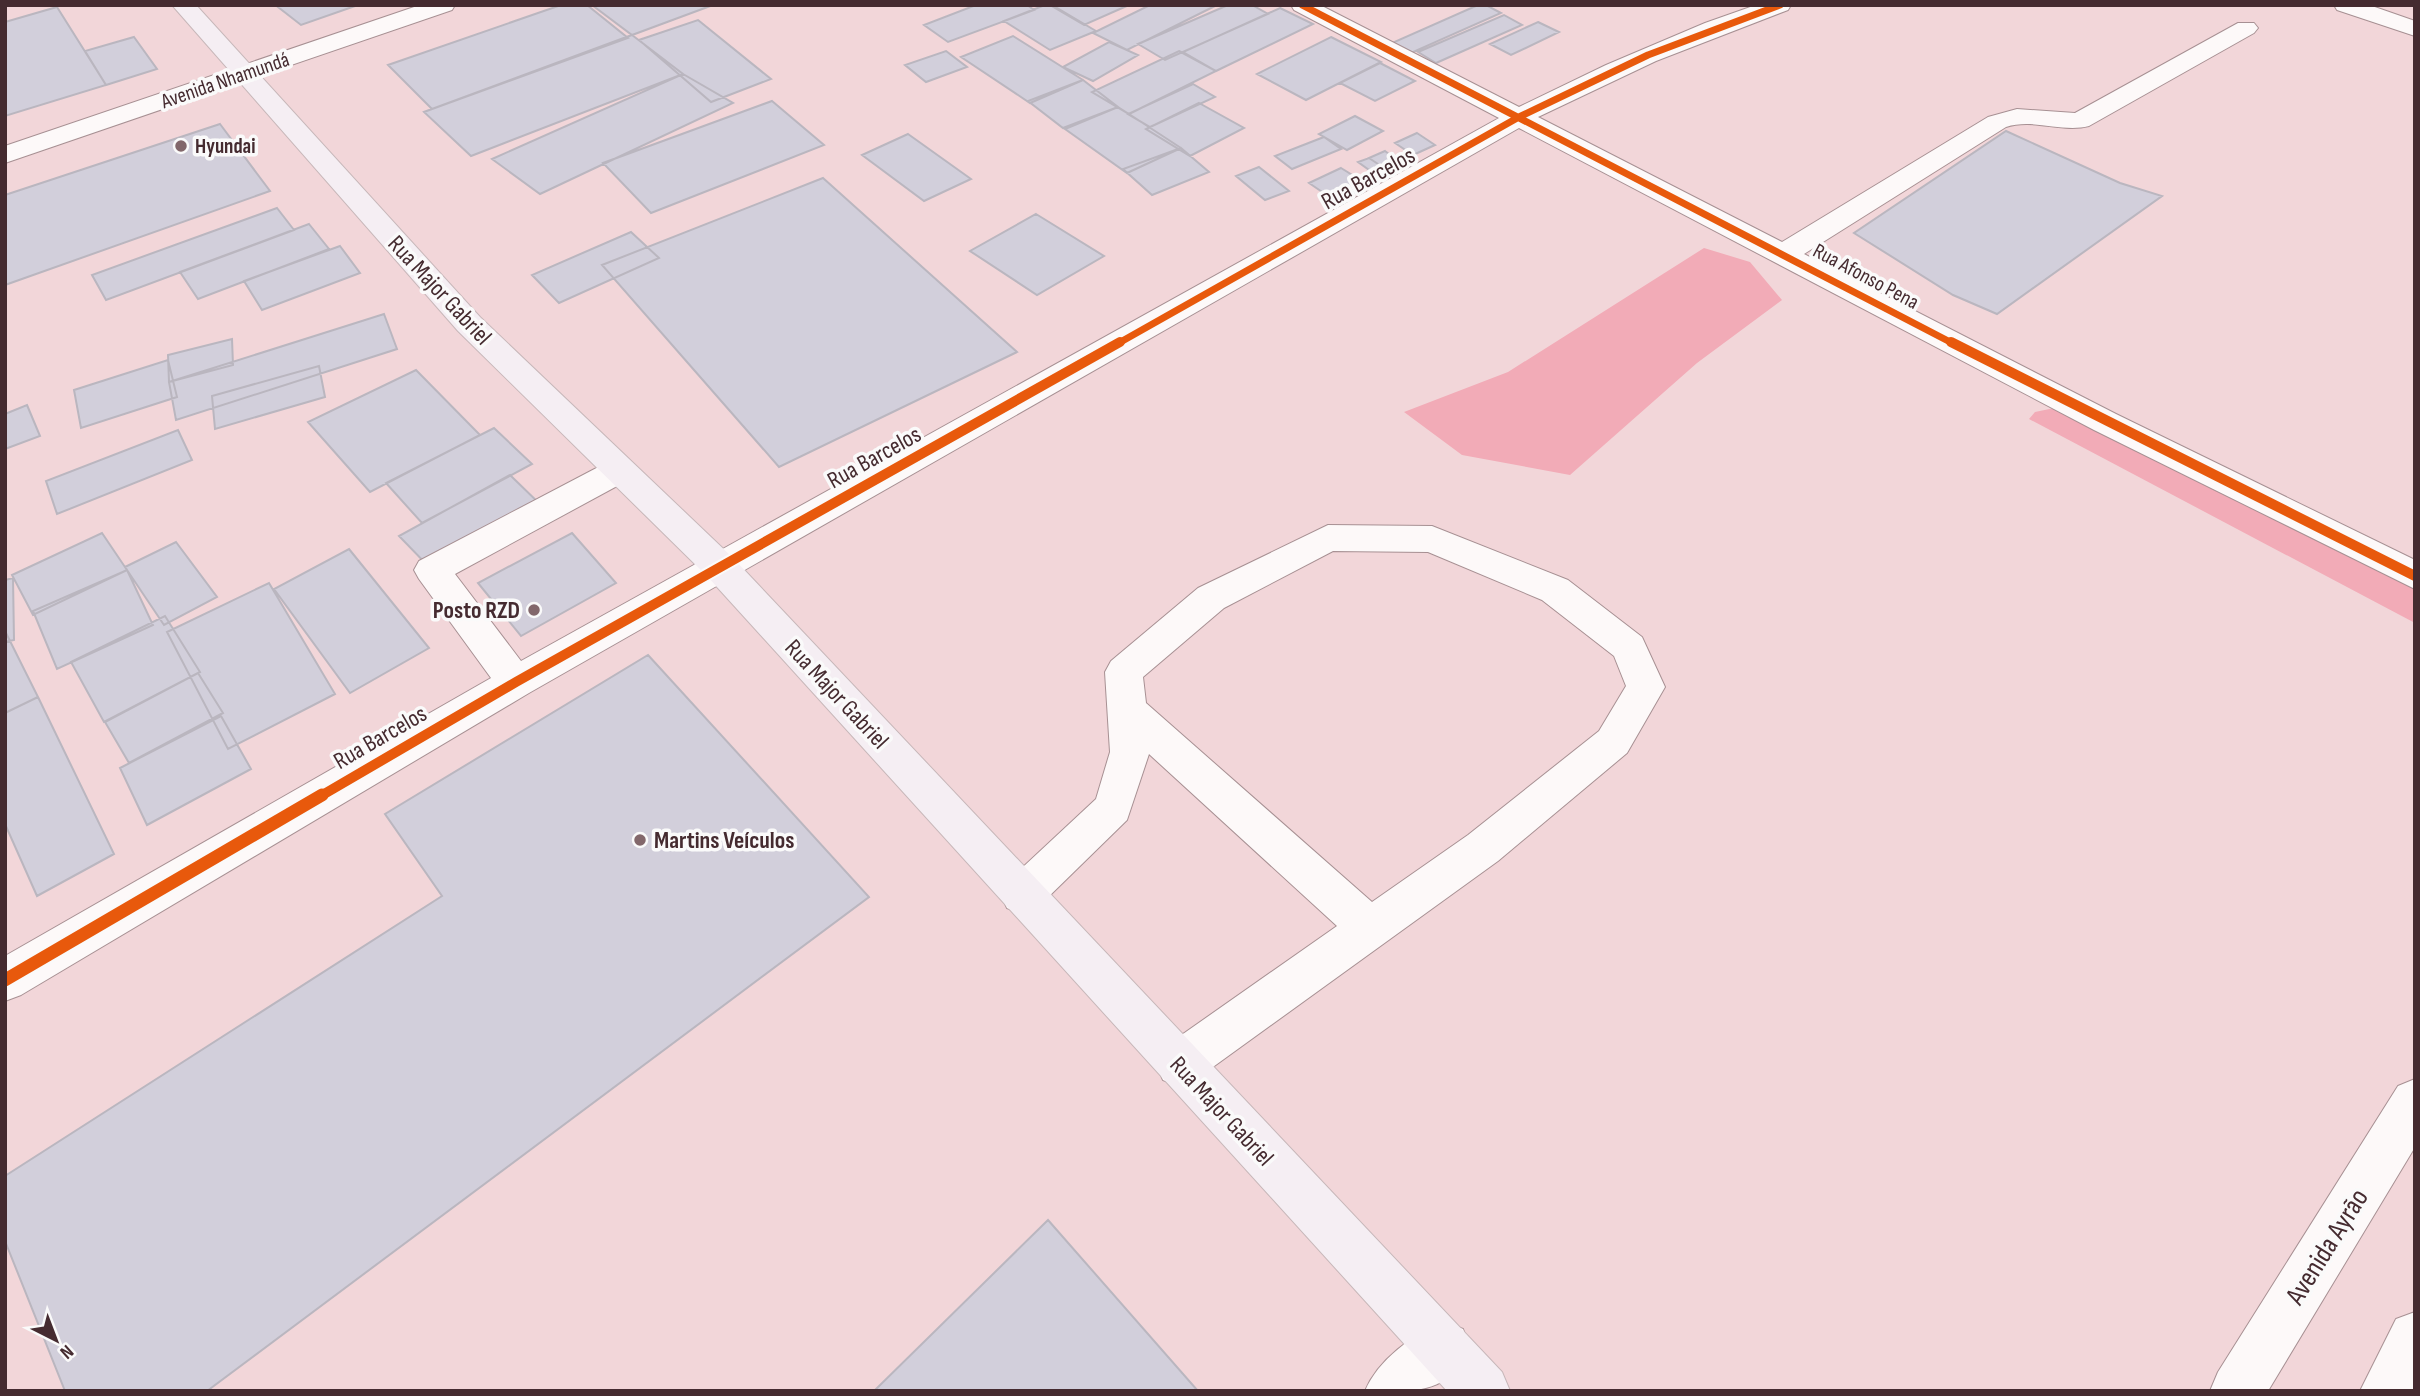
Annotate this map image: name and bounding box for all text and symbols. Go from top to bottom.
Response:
street label: Avenida Nhamundá [157,47,293,114]
place label: Hyundai [195,134,255,159]
marker: Hyundai [173,138,189,154]
street label: Rua Barcelos [1316,141,1420,216]
street label: Rua Major Gabriel [382,230,498,351]
street label: Rua Afonso Pena [1809,238,1923,315]
street label: Rua Barcelos [822,420,926,495]
place label: Posto RZD [433,596,520,625]
marker: Posto RZD [526,602,542,618]
street label: Rua Major Gabriel [779,634,895,755]
street label: Rua Barcelos [328,699,432,776]
place label: Martins Veículos [654,826,794,855]
marker: Martins Veículos [632,832,648,848]
street label: Rua Major Gabriel [1164,1051,1280,1172]
street label: Avenida Ayrão [2278,1183,2376,1312]
north arrow [21,1305,91,1375]
text: N [55,1340,78,1363]

